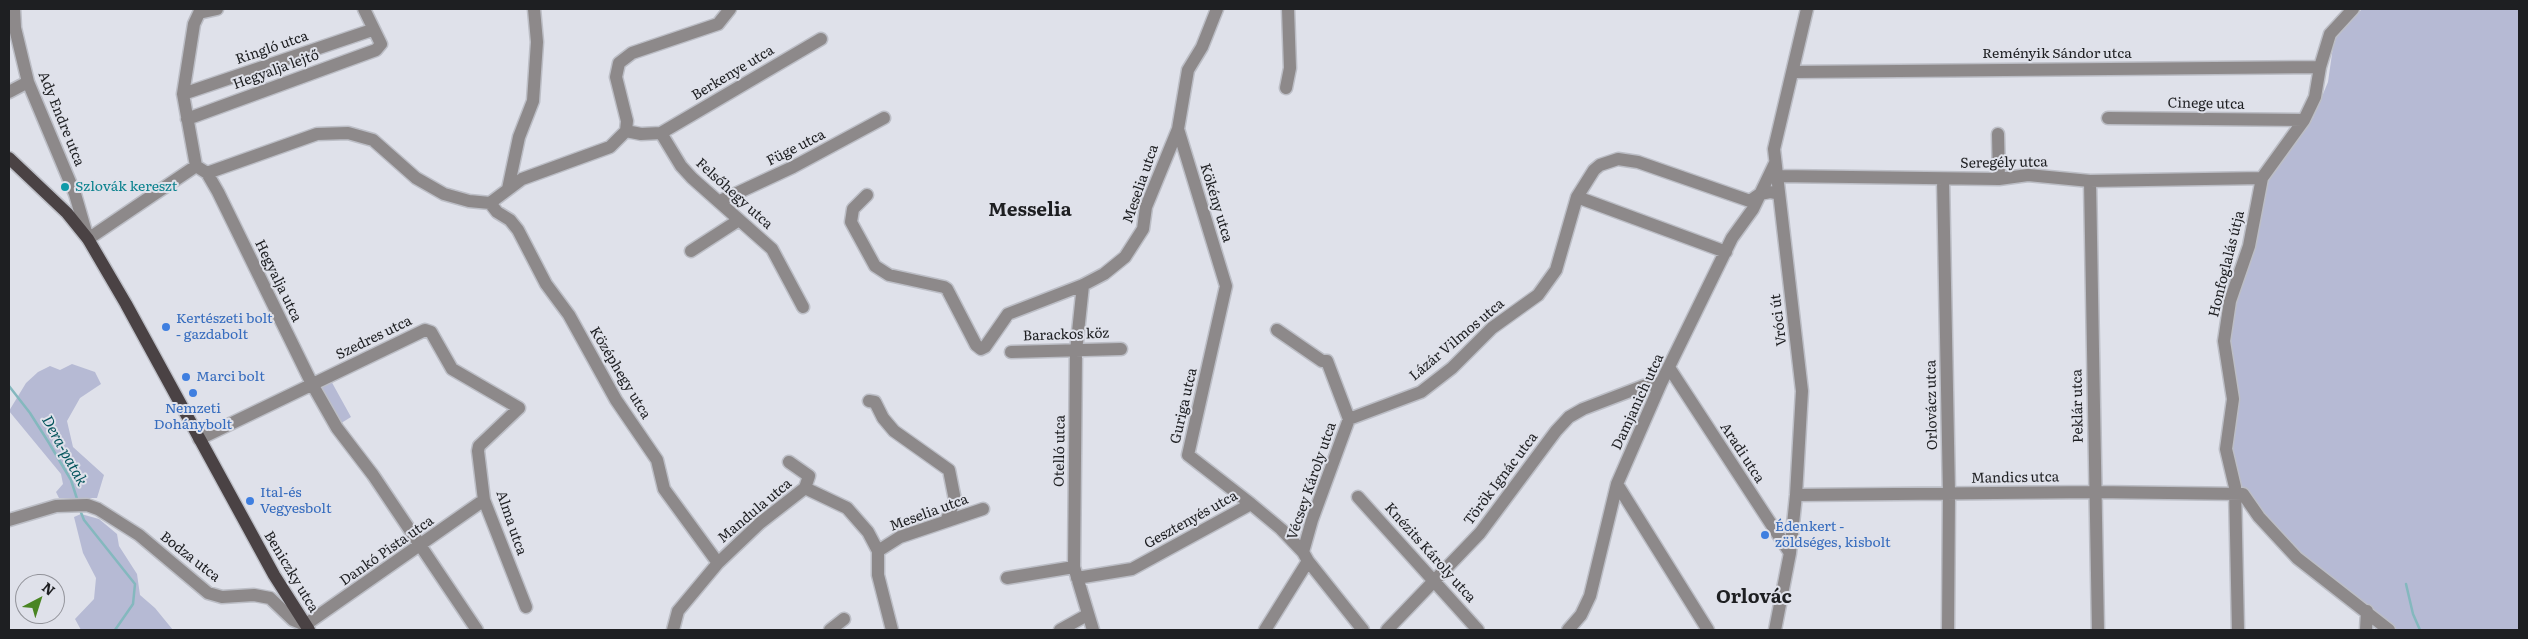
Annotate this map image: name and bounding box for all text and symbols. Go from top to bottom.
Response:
street label: Ringló utca [233,28,311,68]
street label: Berkenye utca [689,42,777,104]
street label: Reményik Sándor utca [1982,46,2132,62]
street label: Hegyalja lejtő [231,47,321,93]
street label: Ady Endre utca [34,69,88,169]
street label: Cinege utca [2167,95,2245,113]
street label: Füge utca [764,126,828,170]
street label: Meselia utca [1120,142,1162,226]
street label: Seregély utca [1960,154,2048,172]
street label: Felsőhegy utca [692,155,776,233]
street label: Kökény utca [1196,161,1236,245]
place label: Szlovák kereszt [75,179,177,195]
marker: Szlovák kereszt [59,181,71,193]
district label: Messelia [988,199,1072,221]
street label: Honfoglalás útja [2206,209,2248,319]
street label: Hegyalja utca [251,237,305,325]
street label: Vróci út [1767,293,1791,347]
street label: Lázár Vilmos utca [1406,295,1508,385]
place label: Kertészeti bolt - gazdabolt [176,311,273,344]
street label: Szedres utca [333,312,415,364]
marker: Kertészeti bolt - gazdabolt [160,321,172,333]
street label: Középhegy utca [586,324,654,422]
street label: Barackos köz [1023,325,1109,345]
street label: Damjanich utca [1608,351,1668,453]
street label: Orlovácz utca [1923,360,1941,450]
street label: Guriga utca [1167,366,1201,446]
place label: Marci bolt [196,369,265,385]
street label: Peklár utca [2069,369,2087,443]
marker: Marci bolt [180,371,192,383]
marker: Nemzeti Dohánybolt [187,387,199,399]
place label: Nemzeti Dohánybolt [154,401,232,434]
water label: Dera-patak [37,413,91,489]
street label: Otelló utca [1051,415,1069,487]
street label: Vécsey Károly utca [1284,420,1340,542]
street label: Aradi utca [1716,420,1768,486]
street label: Török Ignác utca [1461,429,1541,529]
street label: Mandics utca [1971,469,2059,487]
street label: Mandula utca [715,475,795,547]
place label: Ital-és Vegyesbolt [260,485,332,518]
street label: Gesztenyés utca [1141,487,1241,553]
street label: Alma utca [492,488,530,558]
street label: Meselia utca [887,491,971,535]
marker: Ital-és Vegyesbolt [244,495,256,507]
street label: Knézits Károly utca [1381,500,1479,606]
street label: Dankó Pista utca [337,512,437,590]
place label: Édenkert - zöldséges, kisbolt [1775,519,1891,552]
street label: Bodza utca [157,528,223,586]
street label: Beniczky utca [260,528,322,616]
marker: Édenkert - zöldséges, kisbolt [1759,529,1771,541]
north arrow [15,574,65,624]
text: N [38,577,60,600]
district label: Orlovác [1716,586,1792,608]

